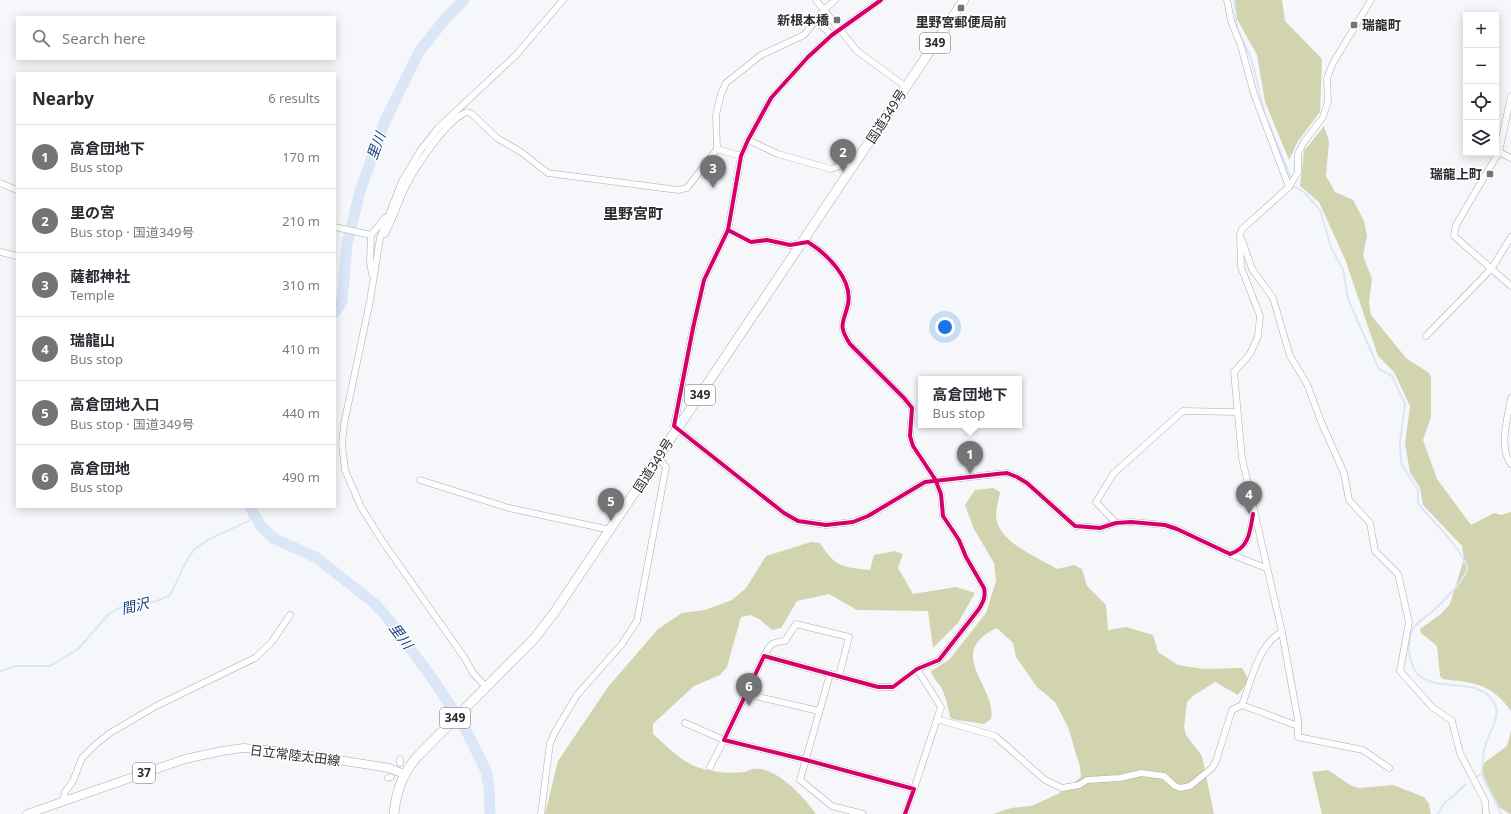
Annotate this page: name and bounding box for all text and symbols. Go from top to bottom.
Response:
marker: 里野宮郵便局前 [956,3,966,13]
place label: 新根本橋 [777,11,829,29]
map controls [1463,12,1499,156]
button: + [1463,12,1499,48]
place label: 里野宮郵便局前 [915,13,1007,31]
marker: 新根本橋 [832,15,842,25]
search box [16,16,336,60]
place label: 瑞龍町 [1362,16,1401,34]
marker: 瑞龍町 [1349,20,1359,30]
icon: search [30,27,52,49]
text: Search here [62,28,145,48]
road number: 349 [920,33,950,53]
button: − [1463,48,1499,84]
button: locate [1463,84,1499,120]
street label: 国道349号 [862,85,910,147]
text: Nearby [32,87,94,110]
text: 6 results [268,89,320,107]
button: layers [1463,120,1499,156]
water label: 里川 [362,128,390,162]
text: 高倉団地下 [70,138,145,158]
pin: 2 [830,139,856,172]
text: 1 [41,148,49,166]
text: 170 m [282,148,320,166]
pin: 3 [700,155,726,188]
text: Bus stop [70,158,123,176]
place label: 瑞龍上町 [1430,165,1482,183]
marker: 瑞龍上町 [1485,169,1495,179]
text: 里の宮 [70,202,115,222]
district label: 里野宮町 [603,203,663,223]
text: 2 [41,212,49,230]
text: 210 m [282,212,320,230]
text: Bus stop · 国道349号 [70,223,194,241]
text: 薩都神社 [70,266,130,286]
text: 3 [41,276,49,294]
text: 310 m [282,276,320,294]
text: Temple [70,286,115,304]
your location [935,317,955,337]
text: 瑞龍山 [70,330,115,350]
text: 4 [41,340,49,358]
text: 410 m [282,340,320,358]
text: Bus stop [70,350,123,368]
popup [918,376,1022,428]
text: 高倉団地下 [932,384,1008,404]
road number: 349 [685,385,715,405]
text: 高倉団地入口 [70,394,160,414]
text: 5 [41,404,49,422]
text: 440 m [282,404,320,422]
text: Bus stop [932,404,985,422]
text: Bus stop · 国道349号 [70,415,194,433]
street label: 国道349号 [629,434,677,496]
pin: 1 [957,441,983,474]
text: 高倉団地 [70,458,130,478]
text: 6 [41,468,49,486]
text: 490 m [282,468,320,486]
text: Bus stop [70,478,123,496]
pin: 4 [1236,481,1262,514]
pin: 5 [598,488,624,521]
water label: 間沢 [119,593,153,618]
water label: 里川 [385,619,419,654]
pin: 6 [736,673,762,706]
road number: 349 [440,708,470,728]
street label: 日立常陸太田線 [249,741,341,769]
road number: 37 [133,763,155,783]

